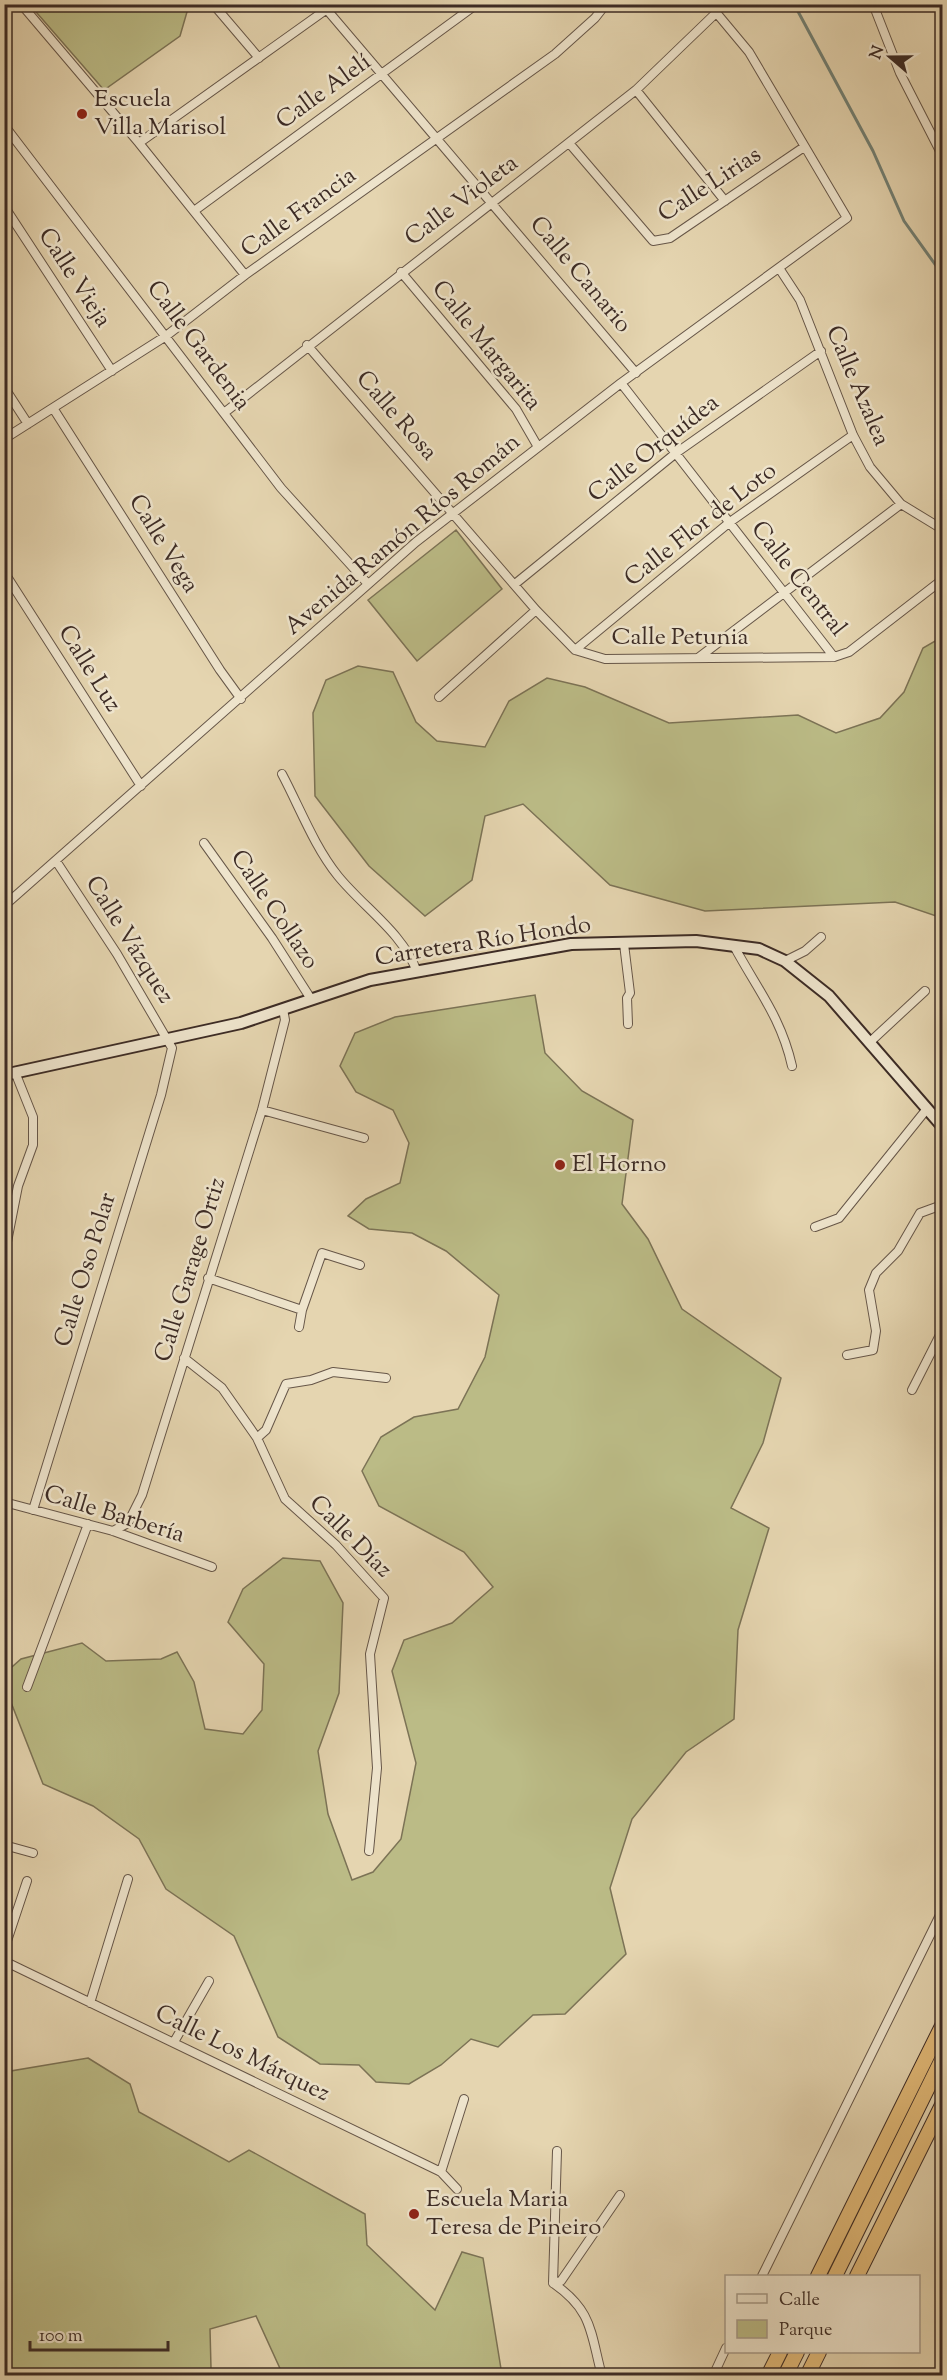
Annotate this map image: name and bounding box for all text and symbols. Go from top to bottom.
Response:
north arrow [860,27,920,87]
text: N [865,43,891,63]
street label: Calle Alelí [269,46,379,138]
place label: Escuela Villa Marisol [94,83,226,145]
marker: Escuela Villa Marisol [75,107,89,121]
street label: Calle Lirias [652,139,768,231]
street label: Calle Violeta [398,147,526,255]
street label: Calle Francia [234,160,364,266]
street label: Calle Canario [521,209,639,341]
street label: Calle Vieja [29,221,119,335]
street label: Calle Gardenia [138,274,258,418]
street label: Calle Margarita [423,274,549,418]
street label: Calle Azalea [816,321,898,451]
street label: Calle Rosa [347,363,445,469]
street label: Calle Orquídea [581,387,727,511]
street label: Avenida Ramón Ríos Román [278,426,528,644]
street label: Calle Flor de Loto [618,455,784,595]
street label: Calle Vega [119,488,207,600]
street label: Calle Central [742,514,854,644]
street label: Calle Luz [49,619,129,719]
street label: Calle Petunia [611,621,749,655]
street label: Calle Collazo [221,843,327,977]
street label: Calle Vázquez [76,870,182,1010]
street label: Carretera Río Hondo [373,908,593,976]
place label: El Horno [572,1148,667,1182]
marker: El Horno [553,1158,567,1172]
street label: Calle Garage Ortiz [147,1174,235,1366]
street label: Calle Oso Polar [46,1189,126,1351]
street label: Calle Barbería [40,1477,188,1553]
street label: Calle Díaz [301,1488,399,1586]
street label: Calle Los Márquez [149,1997,335,2111]
place label: Escuela Maria Teresa de Pineiro [426,2183,601,2245]
marker: Escuela Maria Teresa de Pineiro [407,2207,421,2221]
legend [725,2275,920,2353]
text: Calle [779,2288,820,2314]
scale bar [30,2314,168,2352]
text: Parque [779,2318,832,2344]
text: 100 m [39,2324,83,2350]

